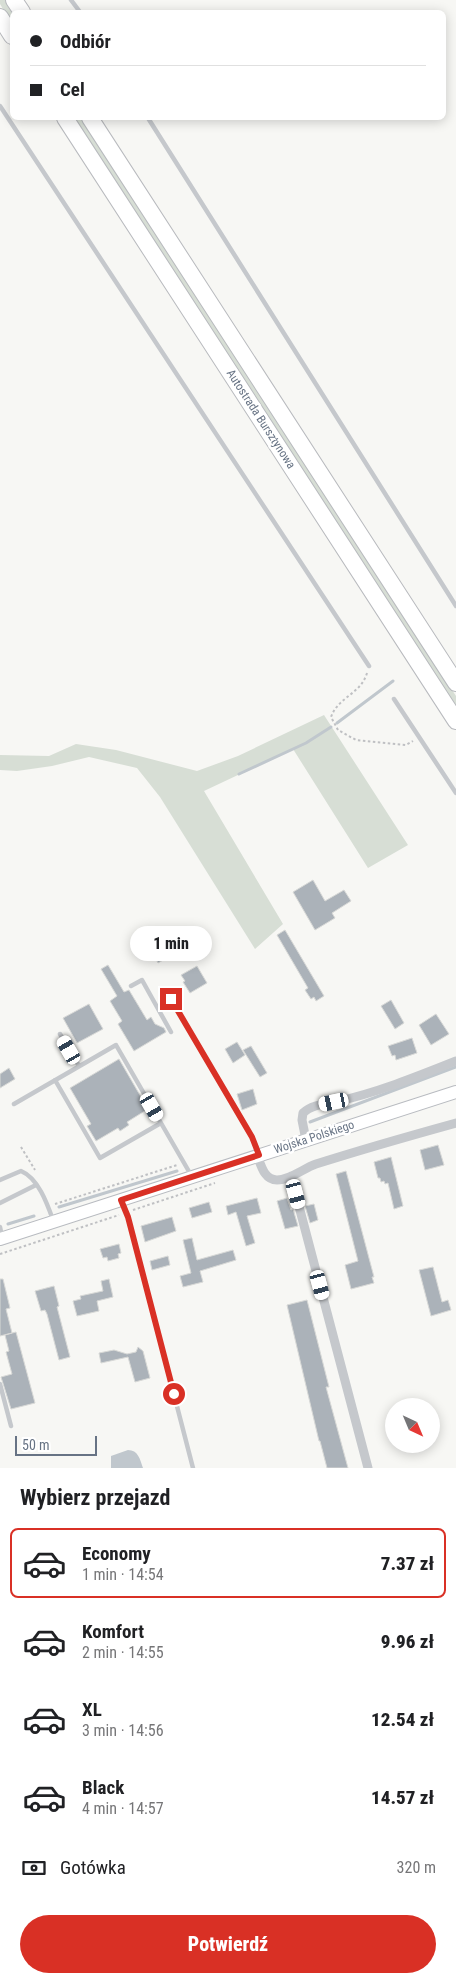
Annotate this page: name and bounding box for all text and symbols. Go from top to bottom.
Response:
text: Odbiór [60,30,111,53]
text: Cel [60,78,85,101]
street label: Autostrada Bursztynowa [224,367,298,471]
callout: 1 min [130,926,212,962]
text: 1 min [153,934,189,953]
route end [160,988,182,1010]
car [55,1033,82,1067]
car [138,1090,165,1124]
car [317,1092,350,1112]
street label: Wojska Polskiego [272,1117,356,1157]
car [284,1178,307,1210]
car [308,1269,331,1301]
route start [163,1383,185,1405]
north arrow [385,1398,440,1452]
map controls [385,1398,440,1453]
scale bar [15,1433,98,1456]
text: 50 m [22,1437,50,1453]
text: Wybierz przejazd [20,1485,170,1510]
icon: car [22,1541,67,1586]
text: Economy [82,1542,151,1565]
text: 7.37 zł [381,1552,434,1575]
text: 1 min · 14:54 [82,1565,164,1584]
icon: car [22,1619,67,1664]
text: Komfort [82,1620,144,1643]
text: 9.96 zł [381,1630,434,1653]
text: 2 min · 14:55 [82,1643,164,1662]
icon: car [22,1697,67,1742]
text: XL [82,1698,102,1721]
text: 12.54 zł [371,1708,434,1731]
text: 3 min · 14:56 [82,1721,164,1740]
icon: car [22,1775,67,1820]
text: Black [82,1776,124,1799]
text: 14.57 zł [371,1786,434,1809]
text: 4 min · 14:57 [82,1799,164,1818]
icon: cash [20,1854,48,1882]
text: Gotówka [60,1856,126,1879]
text: 320 m [397,1858,436,1877]
button: Potwierdź [20,1915,436,1973]

